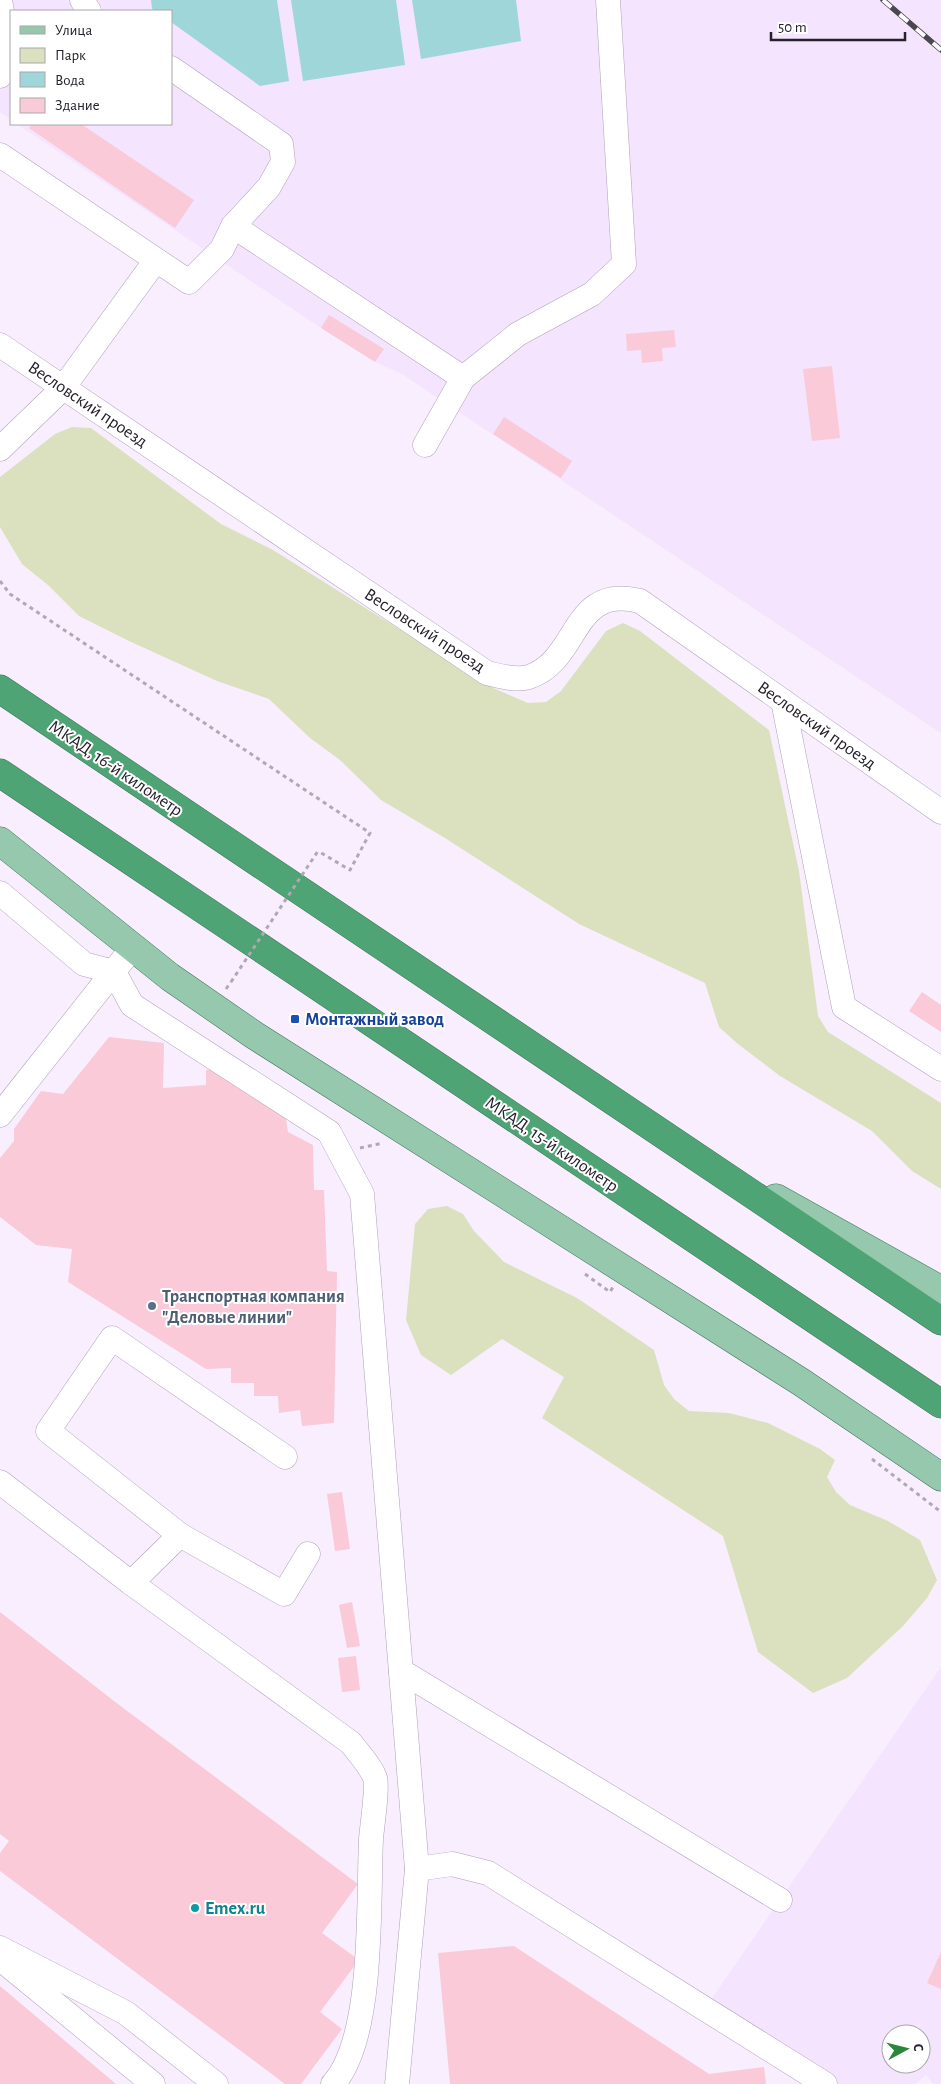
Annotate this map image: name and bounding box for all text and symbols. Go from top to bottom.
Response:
legend [10,10,172,125]
scale bar [771,10,905,42]
text: 50 m [778,20,807,35]
text: Улица [55,23,92,38]
text: Парк [55,48,86,63]
text: Вода [55,73,85,88]
text: Здание [55,98,100,113]
street label: Весловский проезд [24,358,150,451]
street label: Весловский проезд [361,585,488,676]
street label: Весловский проезд [754,678,879,773]
street label: МКАД, 16-й километр [45,717,186,820]
place label: Монтажный завод [305,1011,444,1029]
marker: Монтажный завод [289,1013,301,1025]
street label: МКАД, 15-й километр [482,1094,621,1196]
place label: Транспортная компания "Деловые линии" [162,1288,345,1327]
marker: Транспортная компания "Деловые линии" [146,1300,158,1312]
place label: Emex.ru [205,1900,266,1918]
marker: Emex.ru [189,1902,201,1914]
north arrow [881,2024,931,2074]
text: С [910,2043,925,2052]

